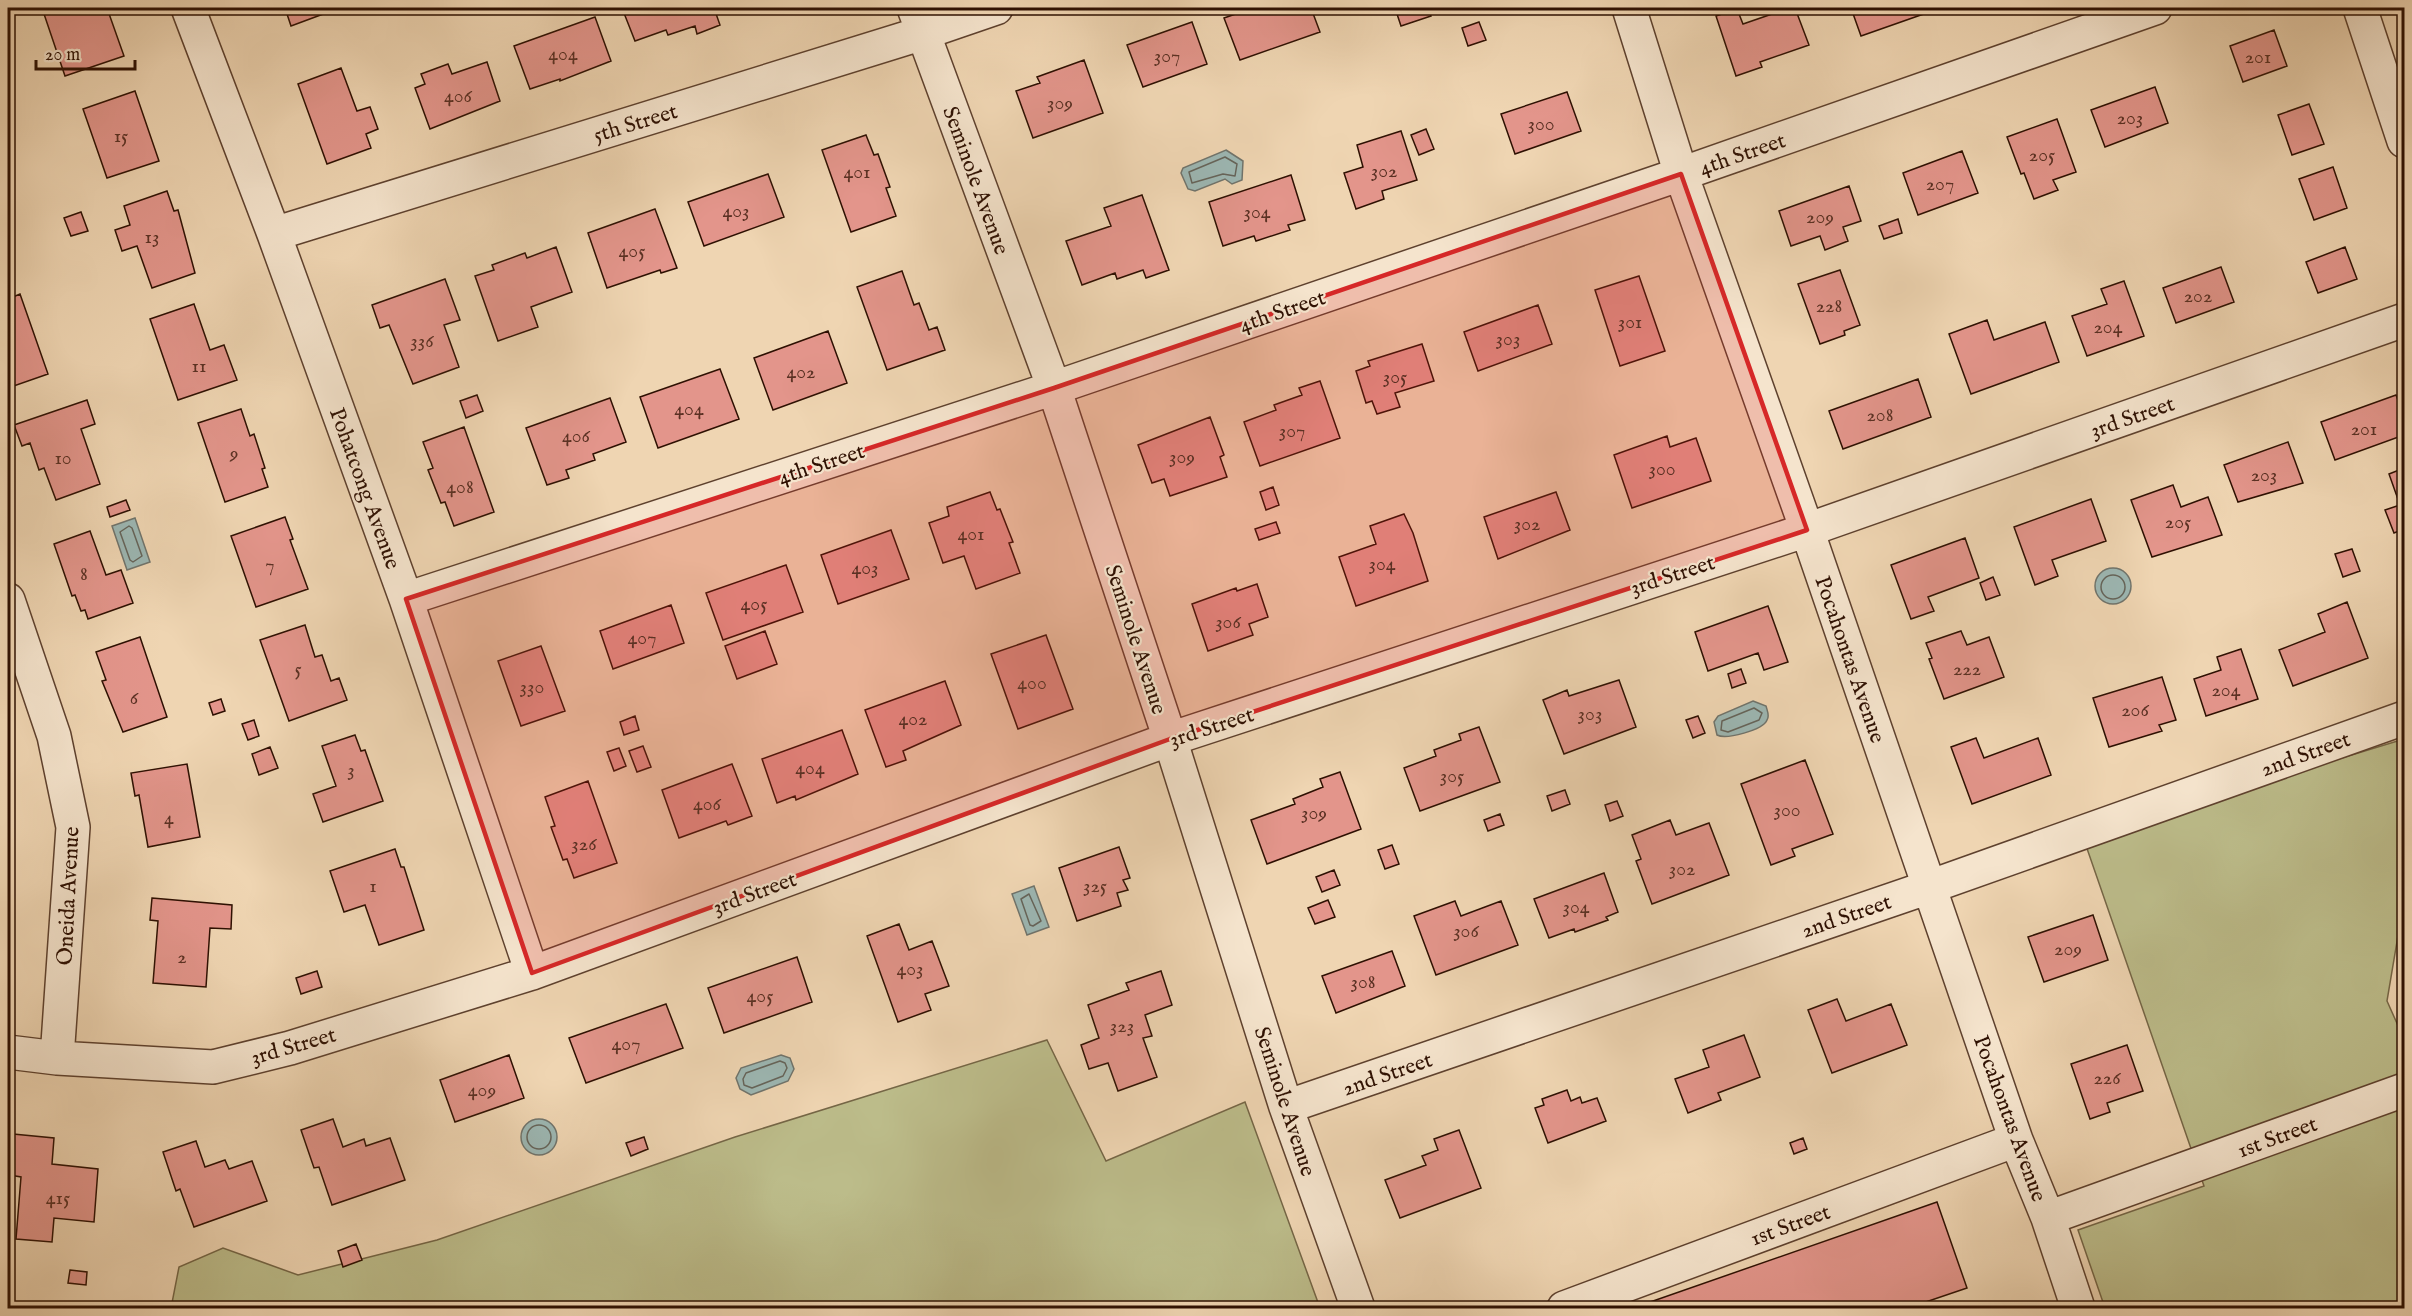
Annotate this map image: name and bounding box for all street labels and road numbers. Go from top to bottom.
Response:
street label: 5th Street [590,98,682,150]
street label: Seminole Avenue [935,103,1015,259]
street label: 4th Street [1696,127,1790,183]
street label: 4th Street [1236,284,1330,340]
street label: 3rd Street [2087,390,2179,445]
street label: Pohatcong Avenue [322,404,406,573]
street label: 4th Street [775,438,869,492]
street label: 3rd Street [1627,549,1719,603]
street label: Seminole Avenue [1098,561,1172,718]
street label: Pocahontas Avenue [1807,572,1891,747]
street label: 3rd Street [1166,701,1258,755]
street label: 2nd Street [2257,726,2355,784]
street label: Oneida Avenue [51,826,87,966]
street label: 3rd Street [709,866,801,922]
street label: 2nd Street [1798,888,1896,945]
street label: 3rd Street [248,1021,340,1072]
street label: Seminole Avenue [1247,1023,1321,1180]
street label: Pocahontas Avenue [1966,1032,2052,1206]
street label: 2nd Street [1339,1046,1437,1103]
street label: 1st Street [2234,1110,2322,1165]
street label: 1st Street [1747,1198,1835,1253]

